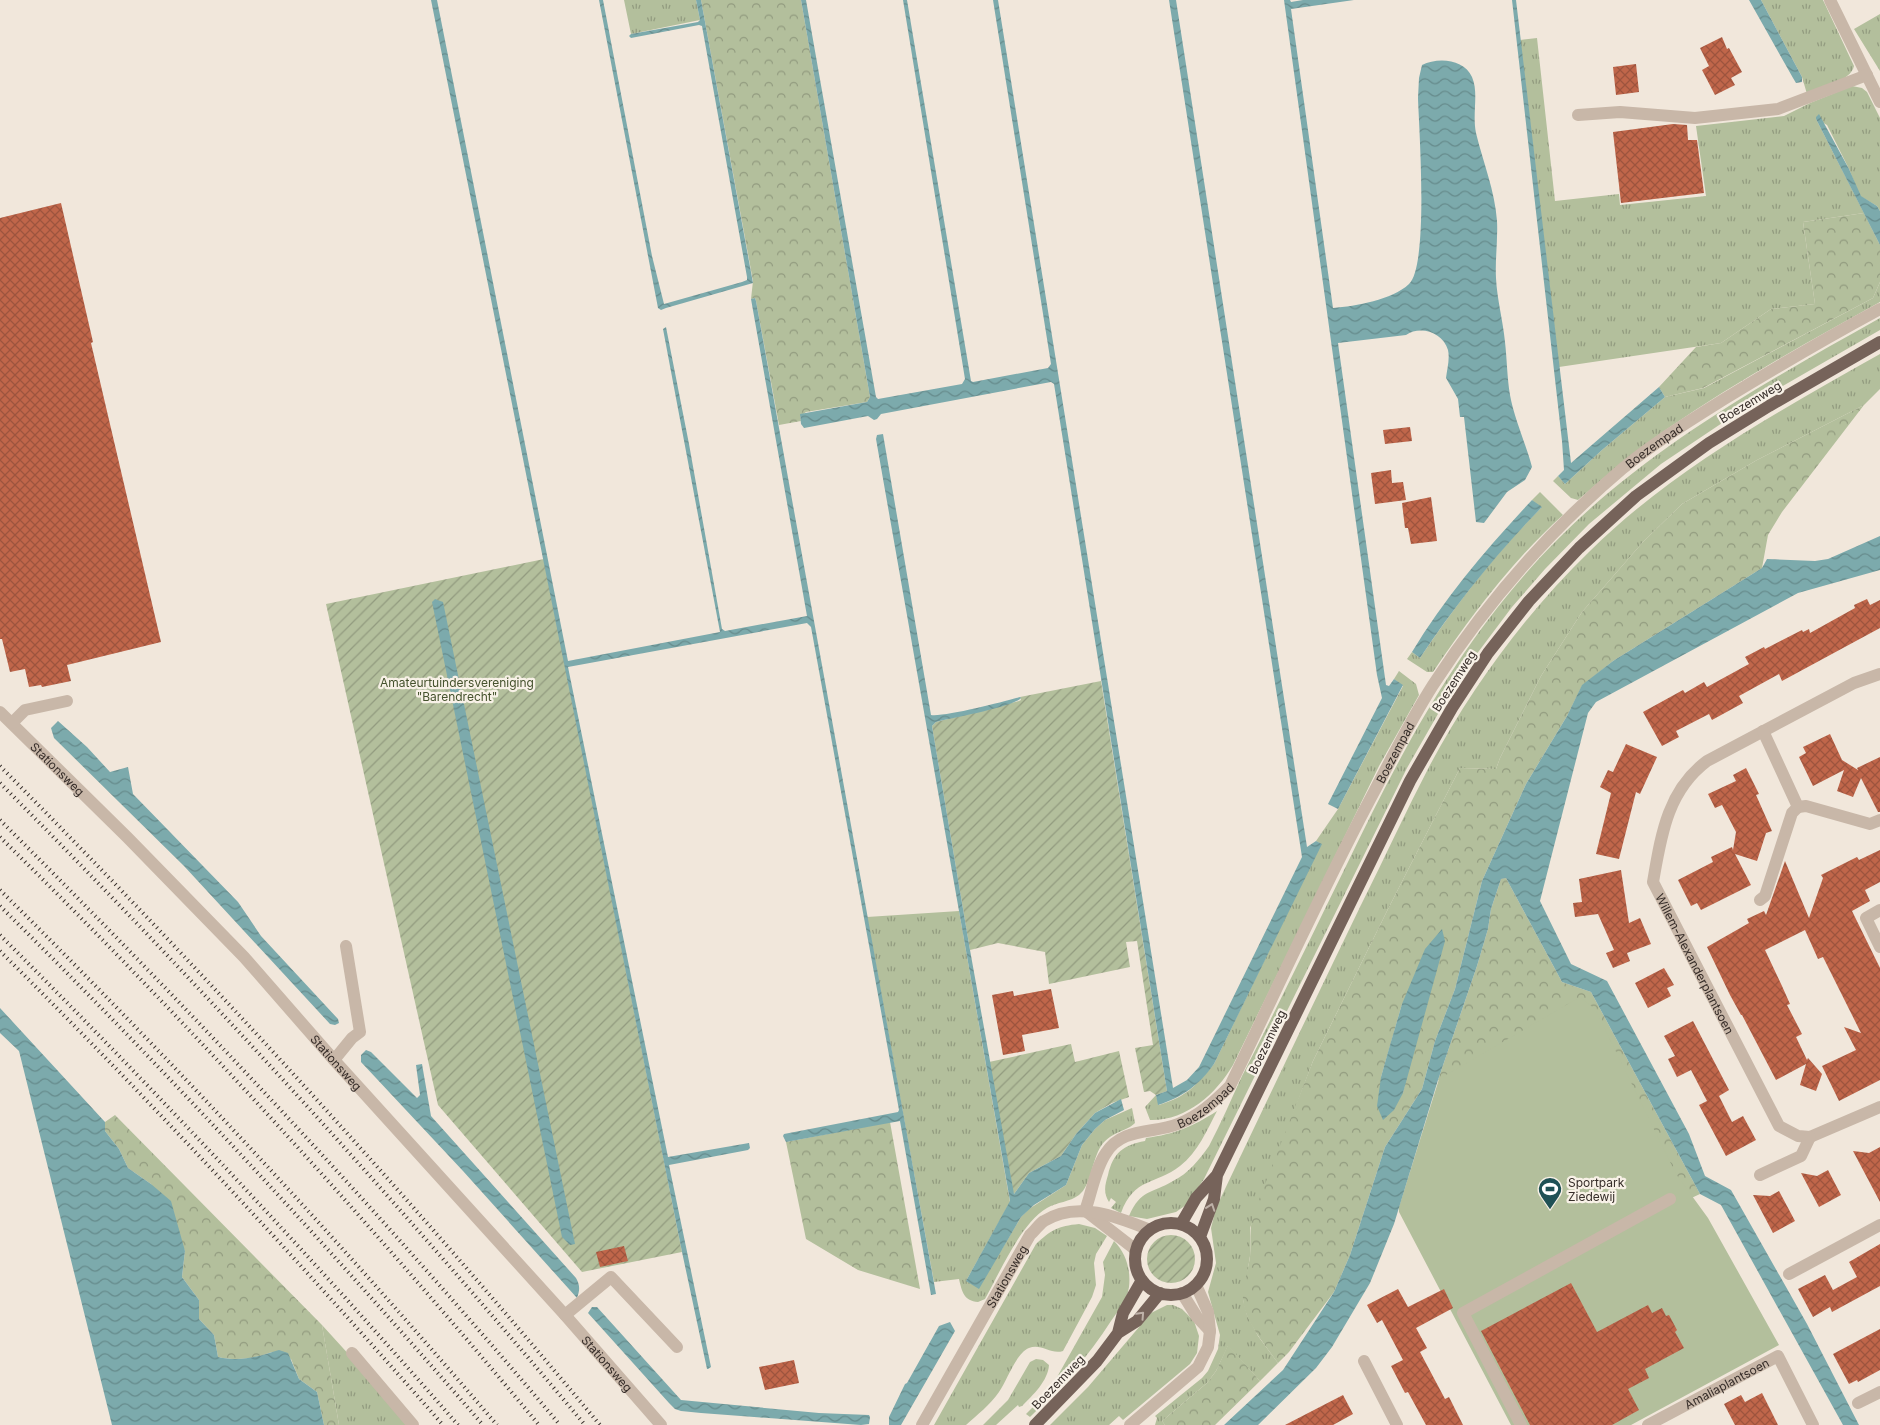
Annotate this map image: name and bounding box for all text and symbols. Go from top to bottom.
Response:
street label: Boezemweg [1716,378,1784,426]
street label: Boezempad [1622,420,1686,471]
street label: Boezemweg [1429,648,1479,714]
park label: Amateurtuindersvereniging "Barendrecht" [380,675,534,704]
street label: Boezempad [1372,719,1417,786]
street label: Stationsweg [28,739,88,799]
street label: Willem-Alexanderplantsoen [1653,891,1738,1036]
street label: Boezemweg [1245,1007,1289,1077]
street label: Stationsweg [308,1031,365,1093]
street label: Boezempad [1175,1079,1237,1131]
place label: Sportpark Ziedewij [1568,1175,1625,1204]
sports icon: Sportpark Ziedewij [1537,1176,1563,1210]
one-way arrow [1205,1203,1215,1211]
street label: Stationsweg [983,1242,1030,1310]
one-way arrow [1135,1312,1144,1321]
street label: Stationsweg [579,1332,636,1395]
street label: Boezemweg [1028,1352,1088,1412]
street label: Amaliaplantsoen [1682,1355,1771,1412]

